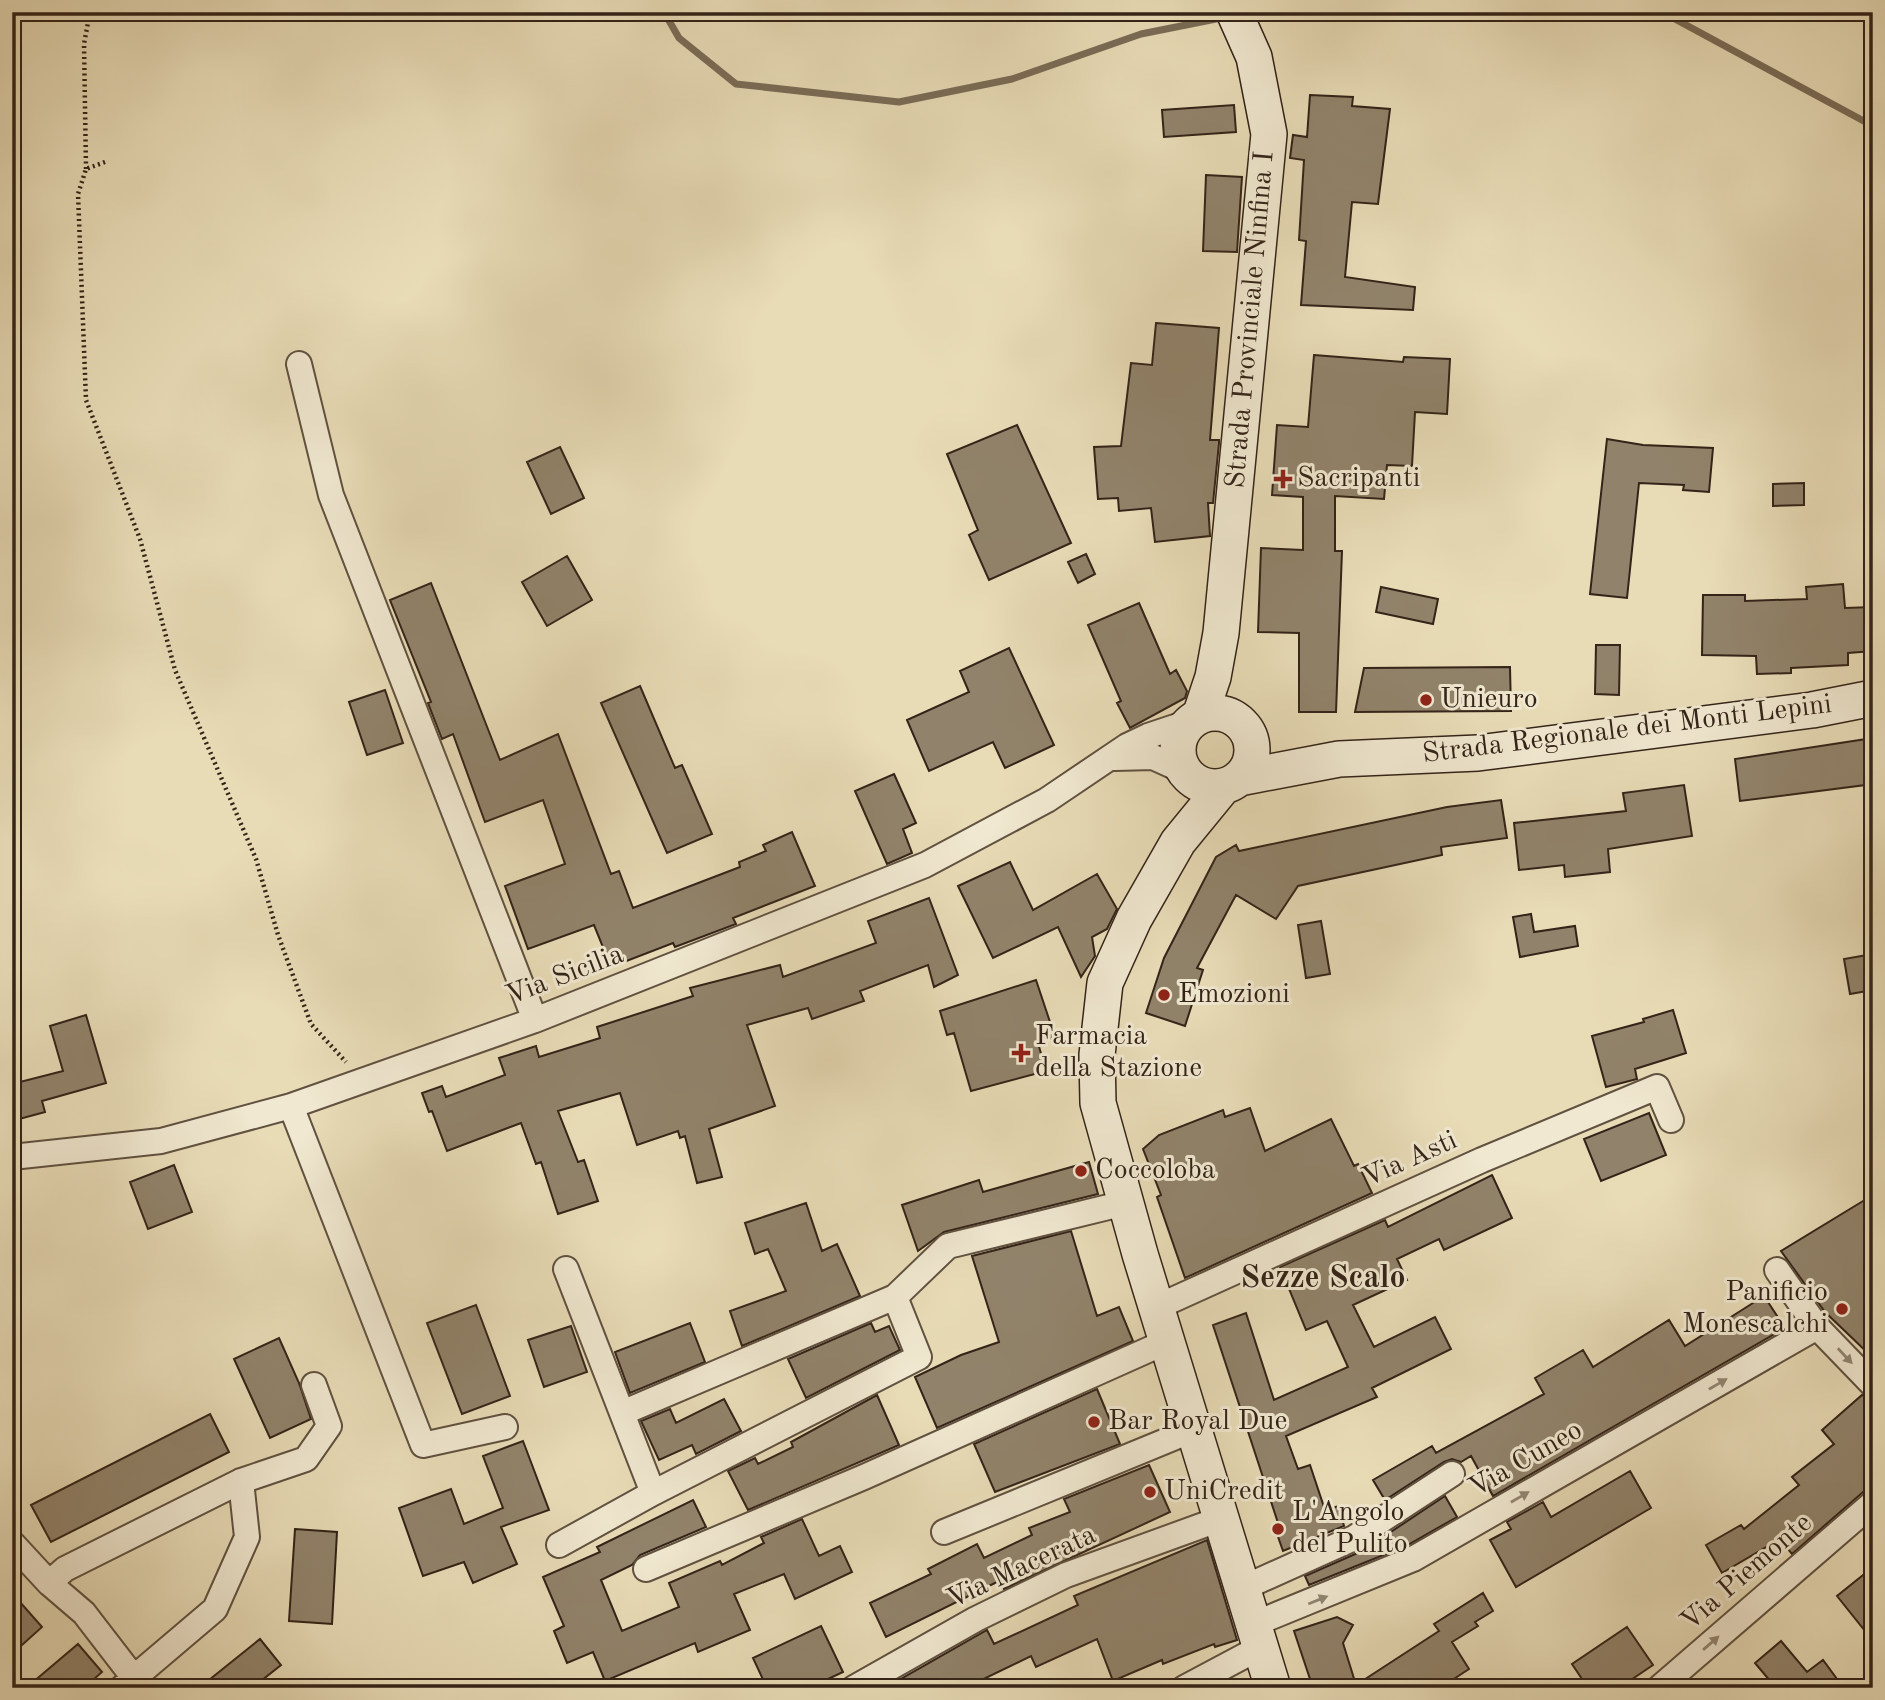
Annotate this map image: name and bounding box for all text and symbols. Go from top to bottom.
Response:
street label: Strada Provinciale Ninfina I [1222,150,1280,490]
place label: Sacripanti [1297,465,1420,493]
marker: Sacripanti [1275,471,1291,487]
place label: Unieuro [1440,686,1538,714]
street label: Strada Regionale dei Monti Lepini [1421,691,1833,769]
marker: Unieuro [1418,692,1434,708]
street label: Via Sicilia [502,941,628,1011]
place label: Emozioni [1178,981,1290,1009]
marker: Emozioni [1156,987,1172,1003]
place label: Farmacia della Stazione [1035,1023,1202,1083]
marker: Farmacia della Stazione [1013,1045,1029,1061]
street label: Via Asti [1358,1127,1462,1193]
place label: Coccoloba [1095,1157,1216,1185]
marker: Coccoloba [1073,1163,1089,1179]
district label: Sezze Scalo [1240,1263,1406,1295]
place label: Panificio Monescalchi [1682,1279,1828,1339]
marker: Panificio Monescalchi [1834,1301,1850,1317]
one-way arrow [1837,1347,1853,1364]
one-way arrow [1708,1378,1727,1390]
place label: Bar Royal Due [1108,1408,1287,1436]
marker: Bar Royal Due [1086,1414,1102,1430]
street label: Via Cuneo [1465,1417,1587,1503]
place label: UniCredit [1164,1478,1284,1506]
marker: UniCredit [1142,1484,1158,1500]
one-way arrow [1511,1491,1530,1504]
place label: L'Angolo del Pulito [1292,1499,1408,1559]
street label: Via Piemonte [1676,1509,1818,1637]
street label: Via Macerata [943,1521,1101,1615]
marker: L'Angolo del Pulito [1270,1521,1286,1537]
one-way arrow [1307,1594,1328,1605]
one-way arrow [1702,1635,1720,1651]

